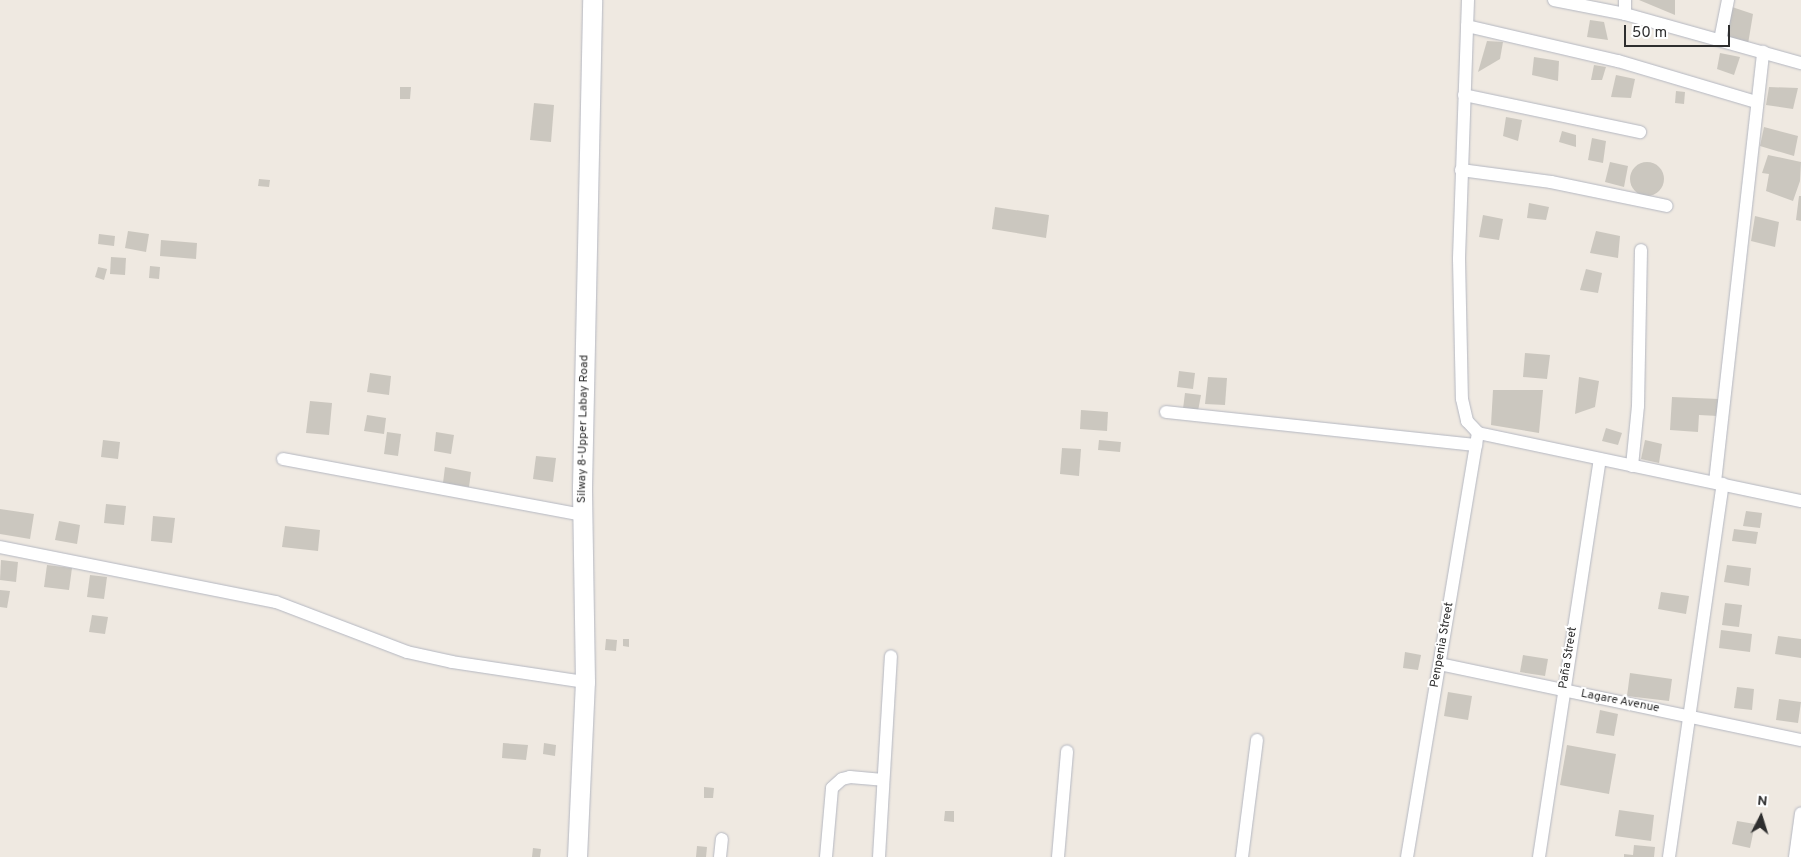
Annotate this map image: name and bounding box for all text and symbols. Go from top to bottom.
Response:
scale bar [1626,15,1732,47]
text: 50 m [1632,24,1667,43]
street label: Silway 8-Upper Labay Road [576,355,592,503]
street label: Penpenia Street [1428,601,1458,689]
street label: Paña Street [1557,626,1581,690]
street label: Lagare Avenue [1579,687,1661,717]
north arrow [1736,792,1786,842]
text: N [1757,793,1768,810]

